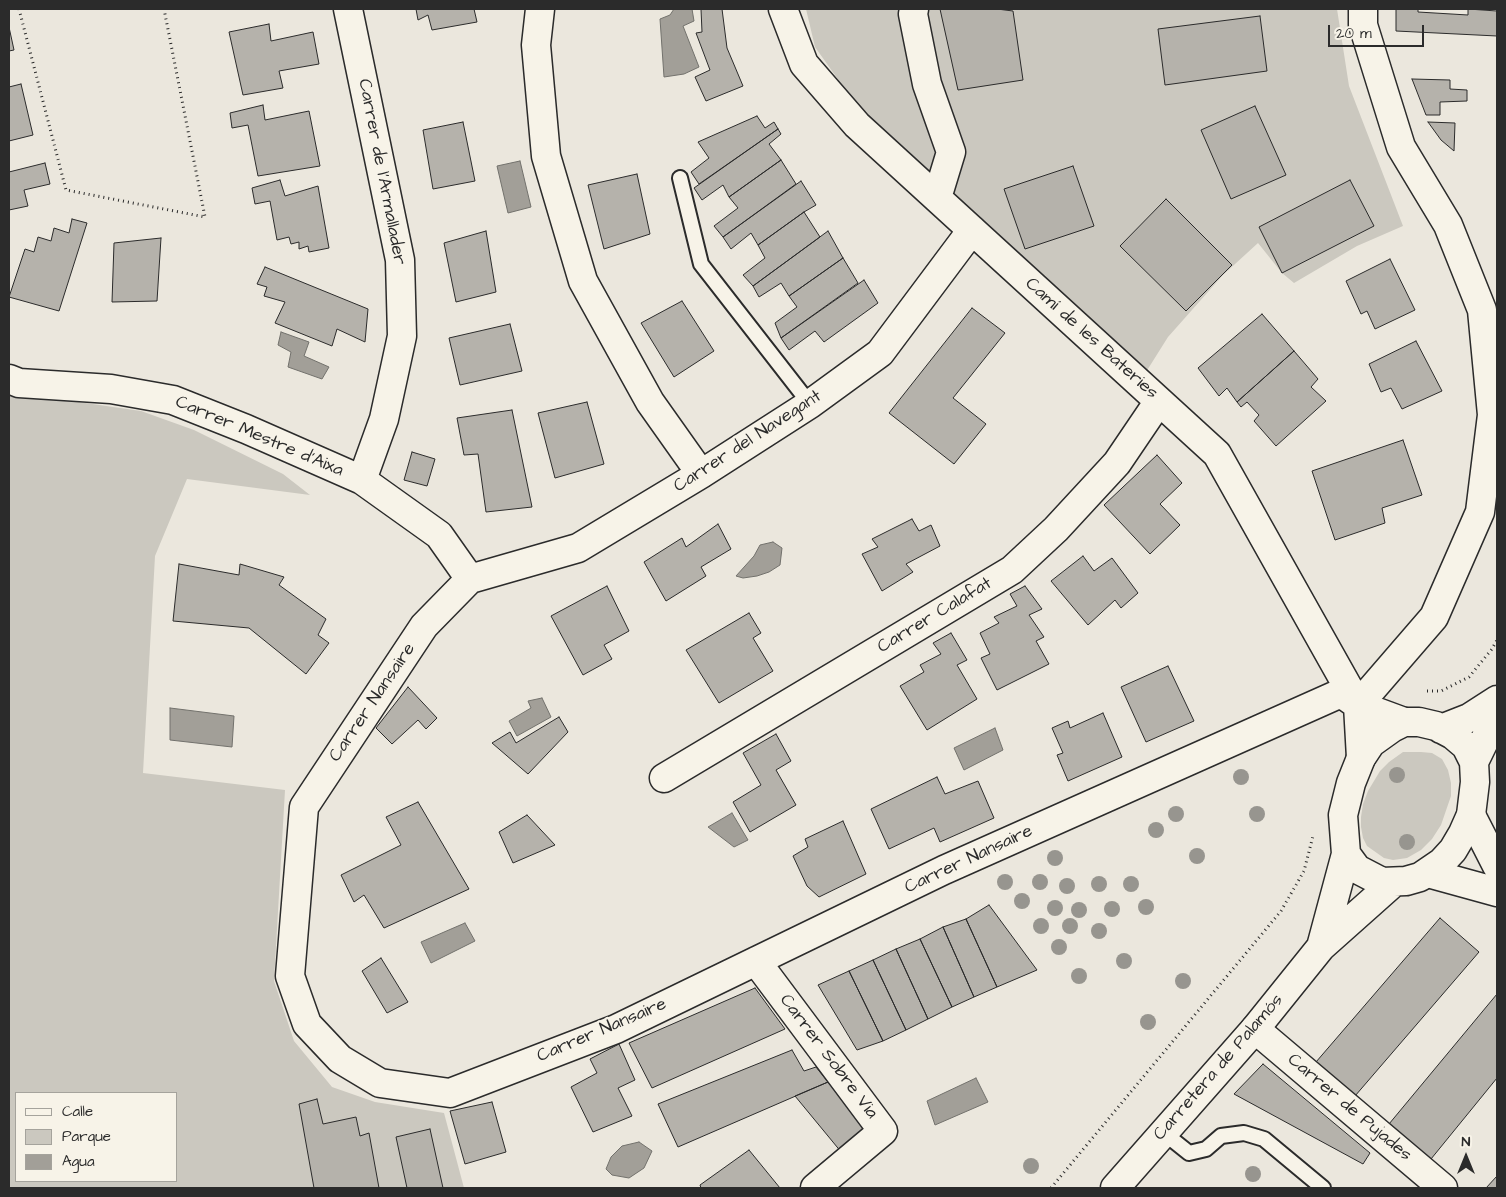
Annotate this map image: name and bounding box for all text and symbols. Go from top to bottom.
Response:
scale bar [1331,15,1427,47]
text: 20 m [1336,23,1372,44]
street label: Carrer de l'Armallader [352,77,410,267]
street label: Camí de les Bateries [1020,274,1162,404]
street label: Carrer del Navegant [670,386,826,498]
street label: Carrer Mestre d'Aixa [172,392,346,482]
street label: Carrer Calafat [874,573,996,659]
street label: Carrer Nansaire [325,639,421,767]
street label: Carrer Nansaire [902,821,1036,899]
street label: Carrer Sobre Via [774,990,882,1124]
street label: Carretera de Palamós [1150,990,1288,1146]
street label: Carrer Nansaire [534,994,670,1068]
street label: Carrer de Pujades [1282,1050,1416,1166]
legend [15,1092,178,1182]
text: Calle [62,1101,93,1122]
text: Parque [62,1126,111,1147]
north arrow [1441,1132,1491,1182]
text: N [1462,1132,1470,1152]
text: Agua [62,1151,95,1172]

